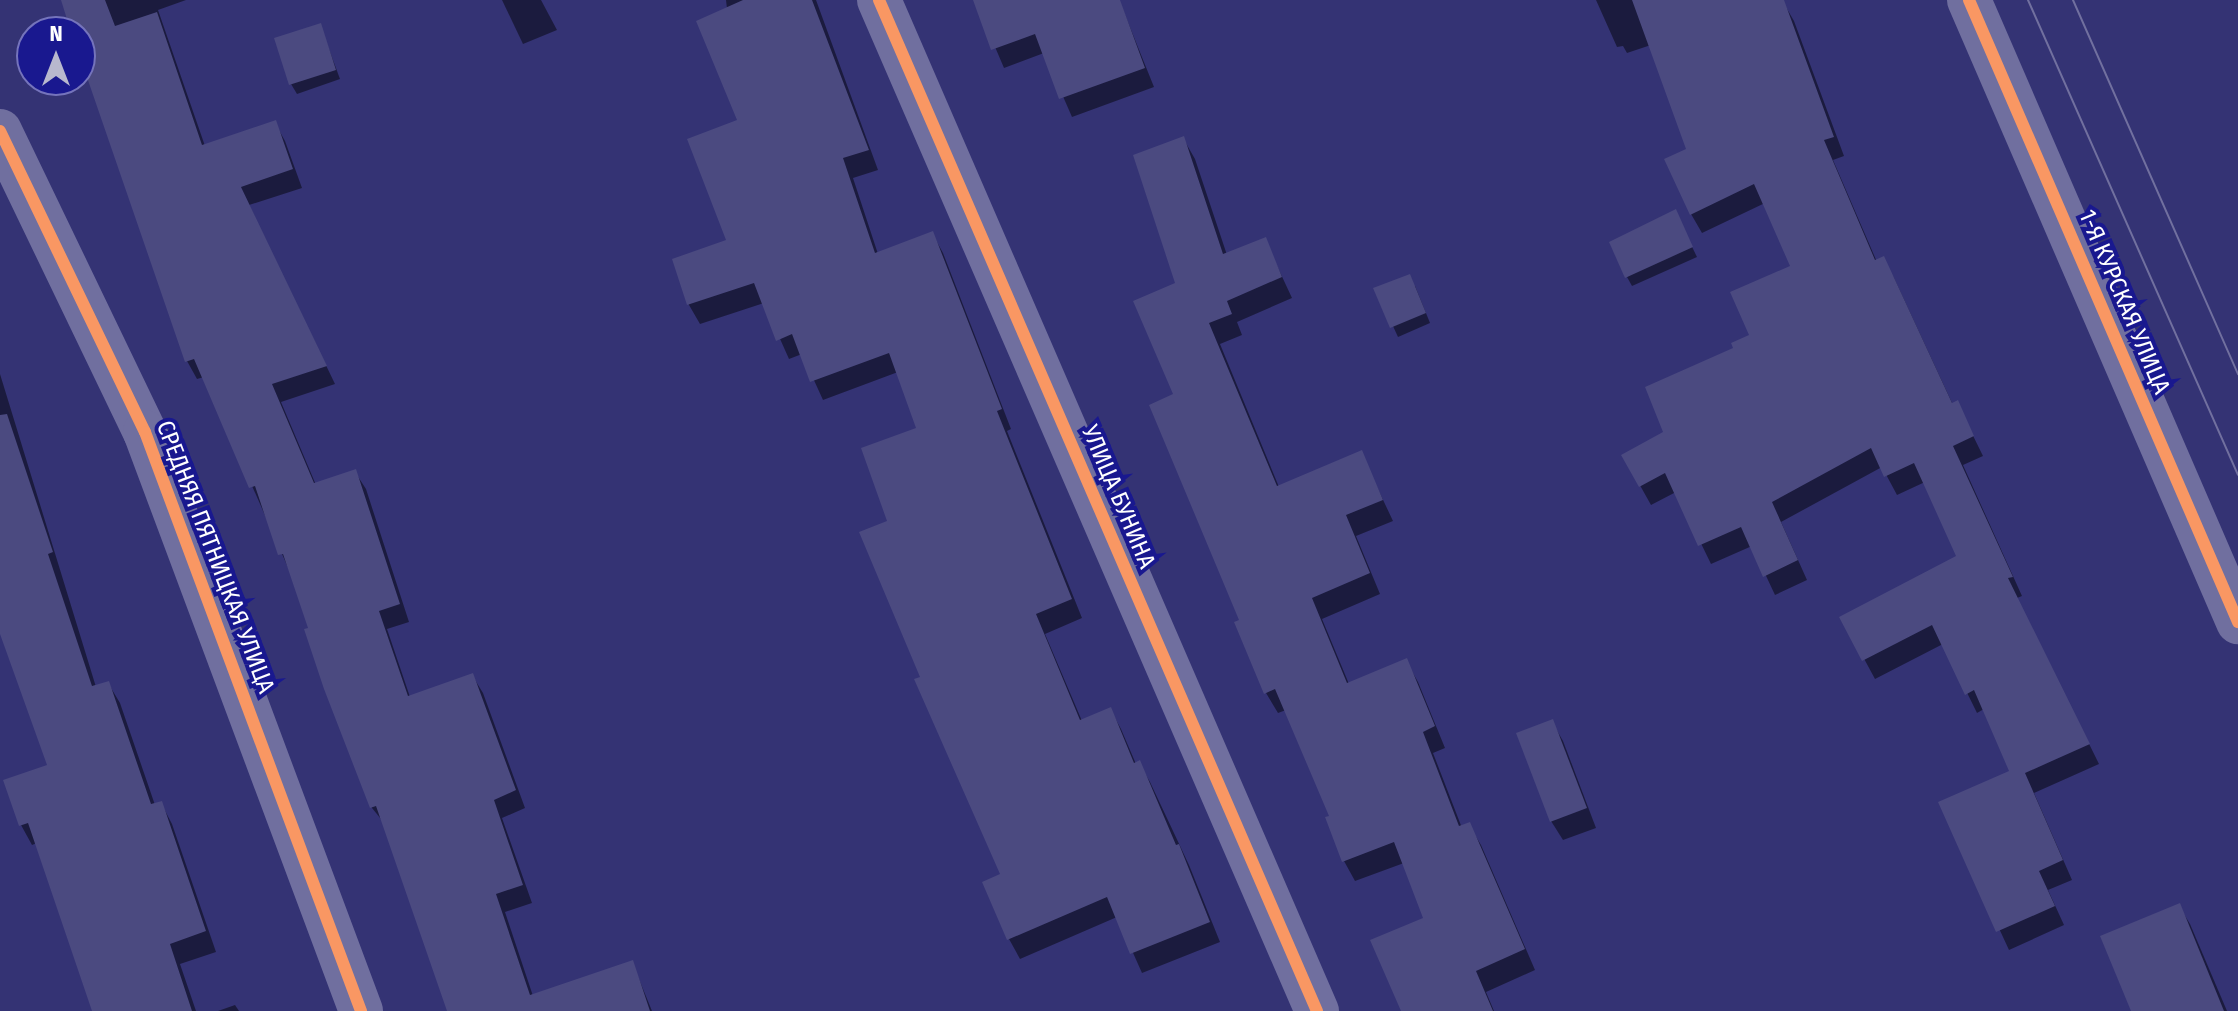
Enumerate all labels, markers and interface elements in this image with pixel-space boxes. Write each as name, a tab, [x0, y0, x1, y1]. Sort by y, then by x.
north arrow	[16, 16, 96, 96]
text: N	[49, 20, 63, 47]
street label: 1-Я КУРСКАЯ УЛИЦА	[2072, 206, 2176, 398]
street label: СРЕДНЯЯ ПЯТНИЦКАЯ УЛИЦА	[150, 417, 280, 697]
street label: УЛИЦА БУНИНА	[1075, 421, 1161, 573]

